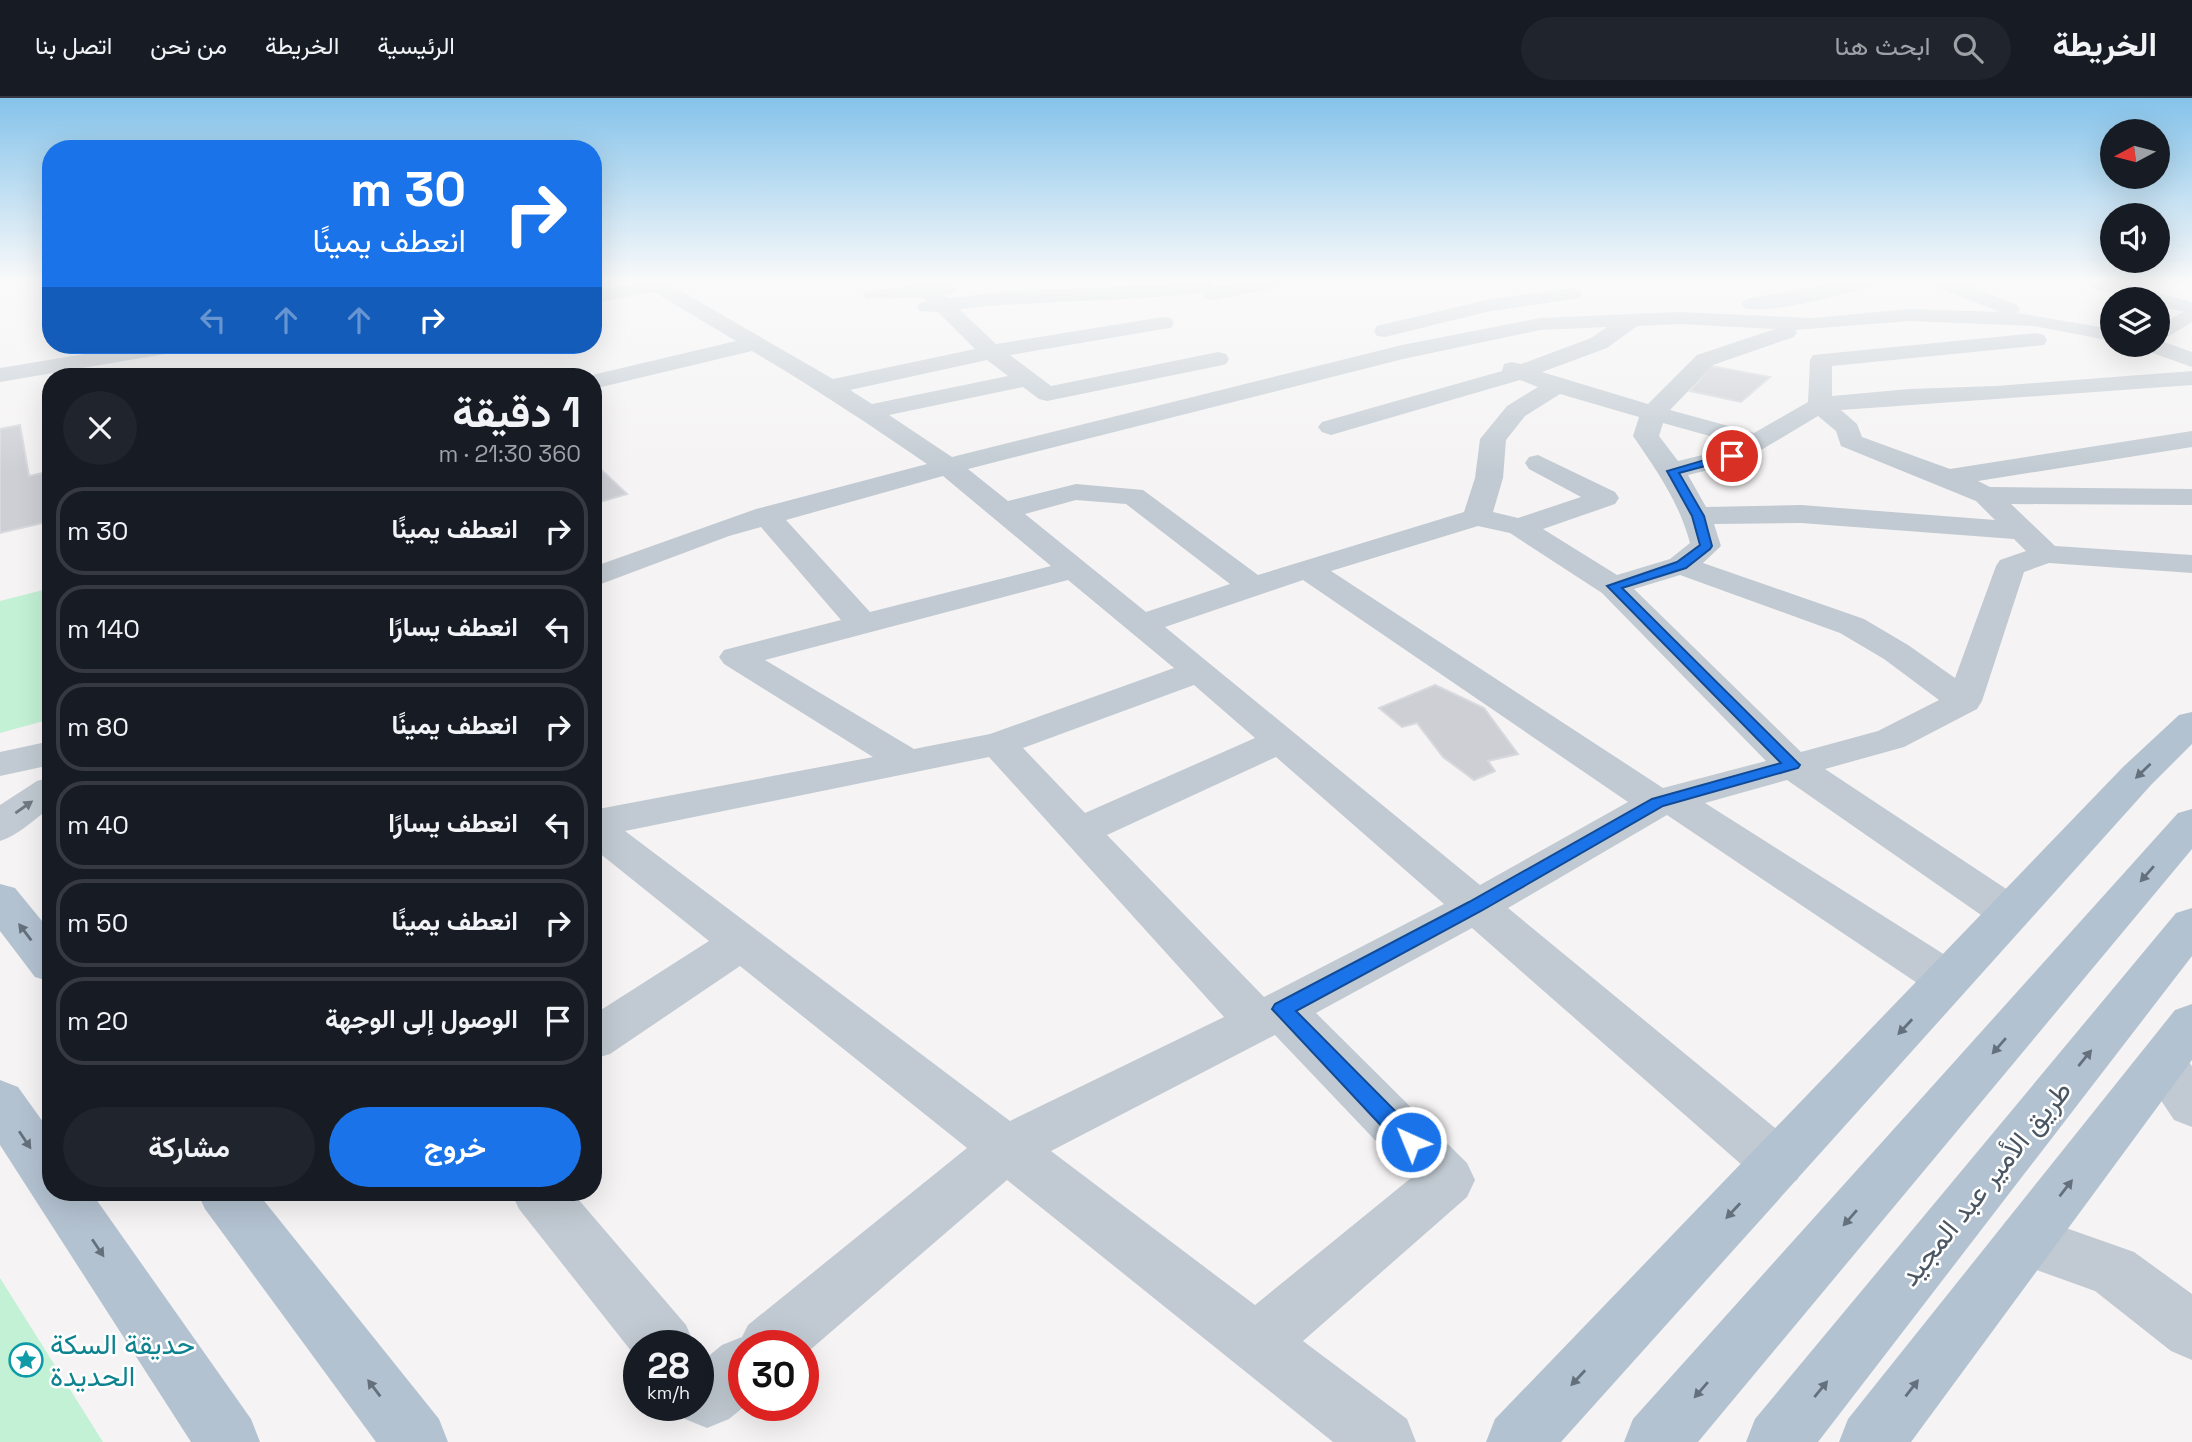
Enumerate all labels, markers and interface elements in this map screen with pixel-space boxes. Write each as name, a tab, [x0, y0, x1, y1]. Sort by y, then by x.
search box	[1521, 17, 2011, 80]
text: الخريطة	[2053, 24, 2157, 66]
text: ابحث هنا	[1835, 29, 1931, 63]
icon: search	[1949, 29, 1987, 67]
text: اتصل بنا	[35, 30, 112, 61]
text: من نحن	[150, 30, 227, 61]
text: الخريطة	[265, 30, 339, 61]
text: الرئيسية	[377, 30, 455, 61]
north arrow	[2100, 119, 2170, 189]
map controls	[2100, 119, 2170, 357]
text: 30 m	[350, 158, 466, 220]
icon: right	[490, 168, 581, 259]
button: sound	[2100, 203, 2170, 273]
text: انعطف يمينًا	[313, 221, 466, 261]
button: layers	[2100, 287, 2170, 357]
icon: left	[194, 301, 232, 339]
icon: ahead	[267, 301, 305, 339]
icon: ahead	[340, 301, 378, 339]
icon: right	[413, 301, 451, 339]
text: 1 دقيقة	[452, 386, 581, 439]
button: close	[63, 391, 137, 465]
pin	[1702, 426, 1762, 486]
icon: arrive	[1713, 437, 1751, 475]
text: 360 m · 21:30	[439, 439, 581, 469]
text: انعطف يمينًا	[392, 512, 518, 546]
icon: right	[539, 512, 577, 550]
text: 30 m	[67, 514, 128, 548]
text: انعطف يسارًا	[388, 610, 518, 644]
icon: left	[539, 610, 577, 648]
text: 140 m	[67, 612, 140, 646]
text: انعطف يمينًا	[392, 708, 518, 742]
icon: right	[539, 708, 577, 746]
text: 80 m	[67, 710, 129, 744]
one-way arrow	[2134, 762, 2151, 779]
one-way arrow	[15, 800, 33, 814]
text: انعطف يسارًا	[388, 806, 518, 840]
icon: left	[539, 806, 577, 844]
text: 40 m	[67, 808, 129, 842]
one-way arrow	[2139, 865, 2155, 883]
text: انعطف يمينًا	[392, 904, 518, 938]
icon: right	[539, 904, 577, 942]
text: 50 m	[67, 906, 128, 940]
one-way arrow	[18, 923, 33, 941]
text: الوصول إلى الوجهة	[325, 1002, 518, 1036]
icon: arrive	[539, 1002, 577, 1040]
text: 20 m	[67, 1004, 128, 1038]
one-way arrow	[1897, 1018, 1913, 1035]
one-way arrow	[1991, 1037, 2007, 1055]
one-way arrow	[2078, 1049, 2092, 1067]
street label: طريق الأمير عبد المجيد	[1891, 1073, 2079, 1293]
position arrow	[1374, 1105, 1448, 1179]
button: مشاركة	[63, 1107, 315, 1187]
button: خروج	[329, 1107, 581, 1187]
one-way arrow	[19, 1130, 32, 1150]
one-way arrow	[2059, 1180, 2074, 1198]
one-way arrow	[1725, 1202, 1741, 1219]
one-way arrow	[1842, 1209, 1858, 1227]
one-way arrow	[91, 1239, 104, 1258]
place label: حديقة السكة الحديدة	[50, 1326, 195, 1394]
speed limit sign: 30	[728, 1330, 819, 1421]
place icon: حديقة السكة الحديدة	[7, 1341, 45, 1379]
text: 28	[648, 1344, 689, 1388]
one-way arrow	[1570, 1369, 1586, 1386]
one-way arrow	[368, 1379, 382, 1397]
one-way arrow	[1905, 1379, 1919, 1397]
one-way arrow	[1813, 1380, 1828, 1398]
text: km/h	[647, 1381, 690, 1404]
one-way arrow	[1693, 1381, 1709, 1399]

